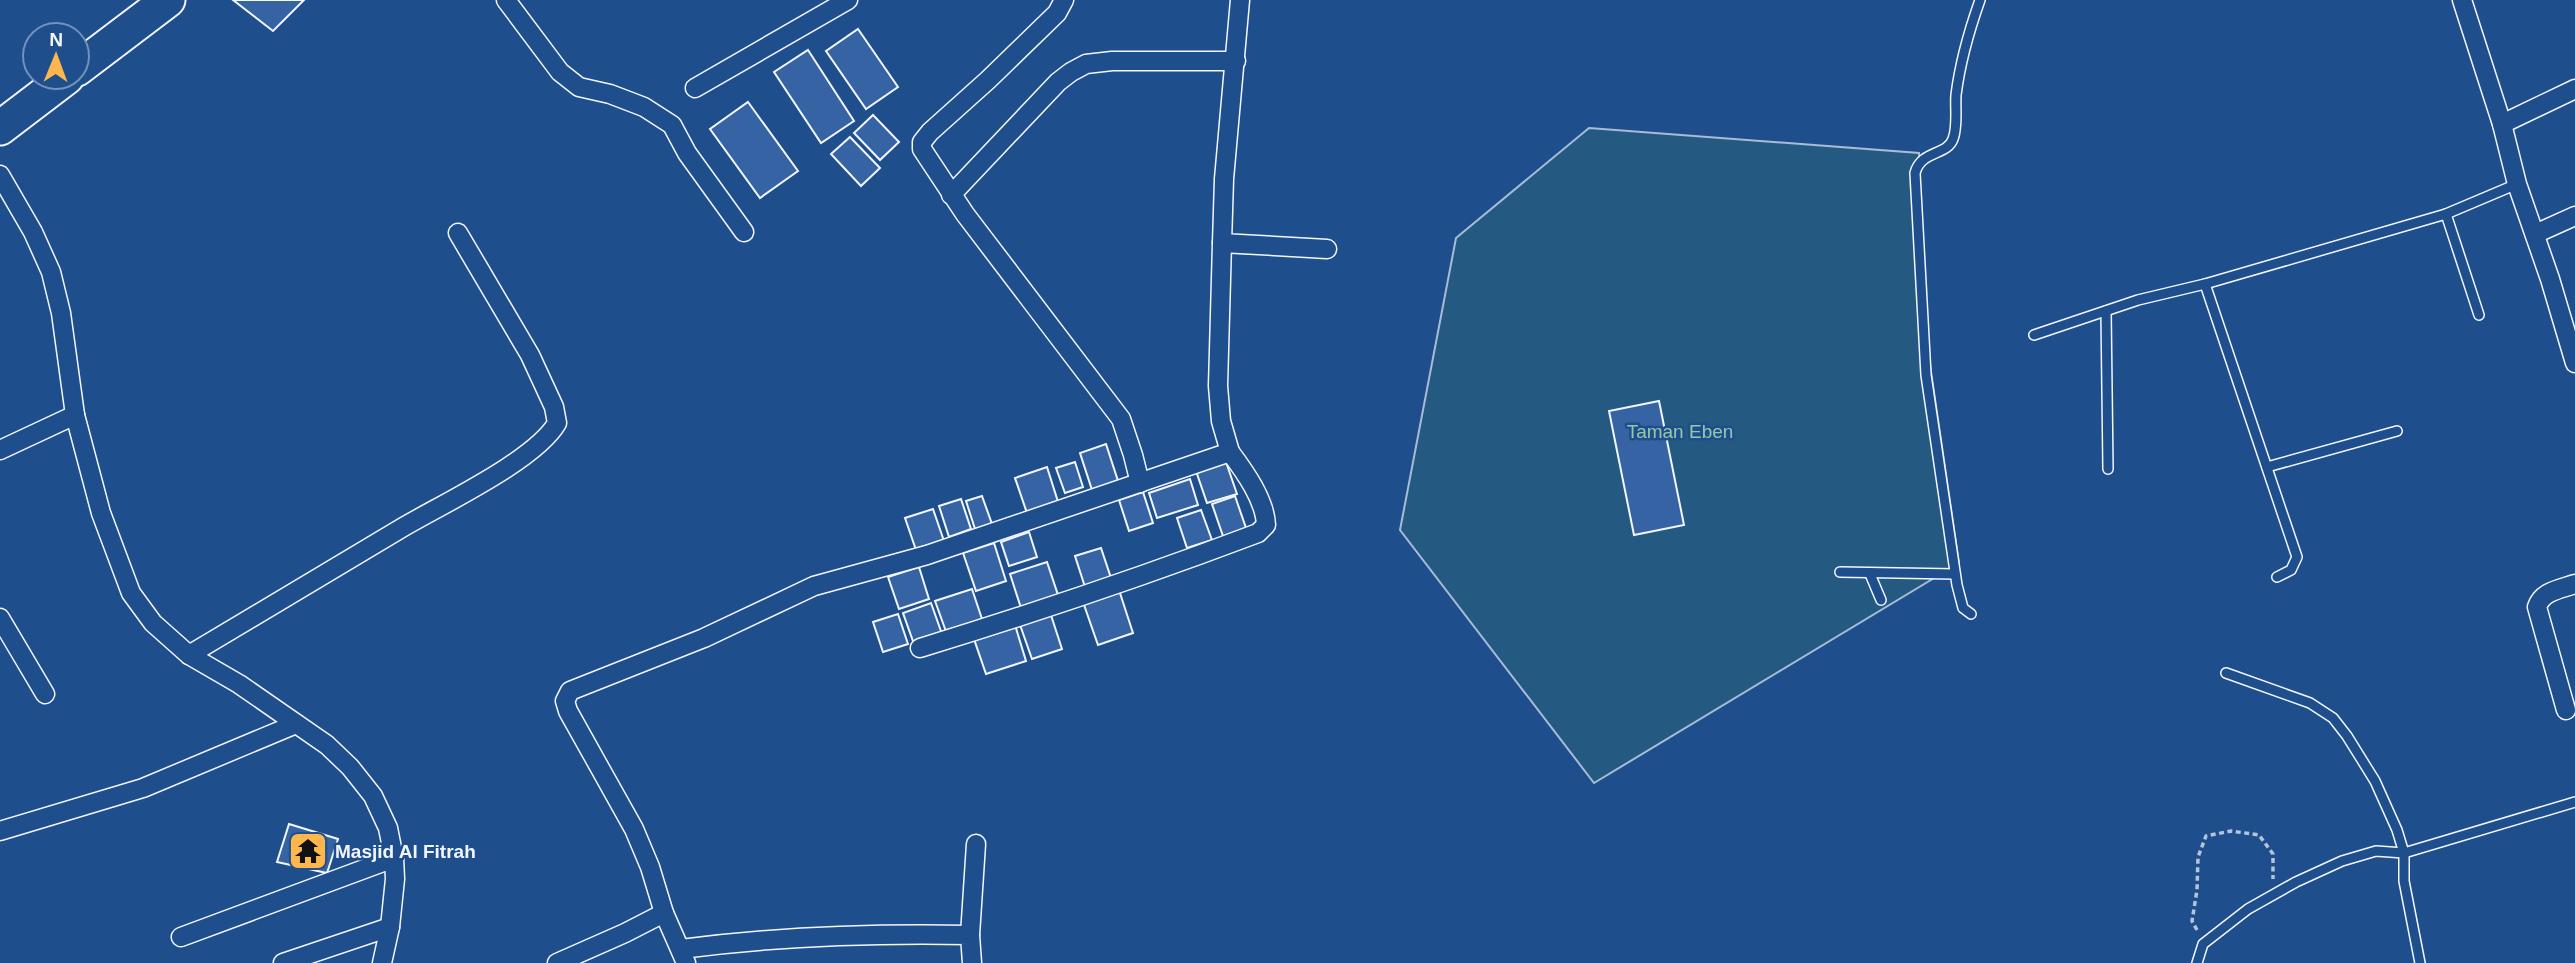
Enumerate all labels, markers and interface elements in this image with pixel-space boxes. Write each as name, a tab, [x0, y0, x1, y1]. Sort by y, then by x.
north arrow	[21, 21, 91, 91]
text: N	[49, 29, 63, 50]
park label: Taman Eben	[1627, 421, 1733, 442]
temple icon: Masjid Al Fitrah	[287, 830, 329, 872]
place label: Masjid Al Fitrah	[335, 841, 476, 862]

